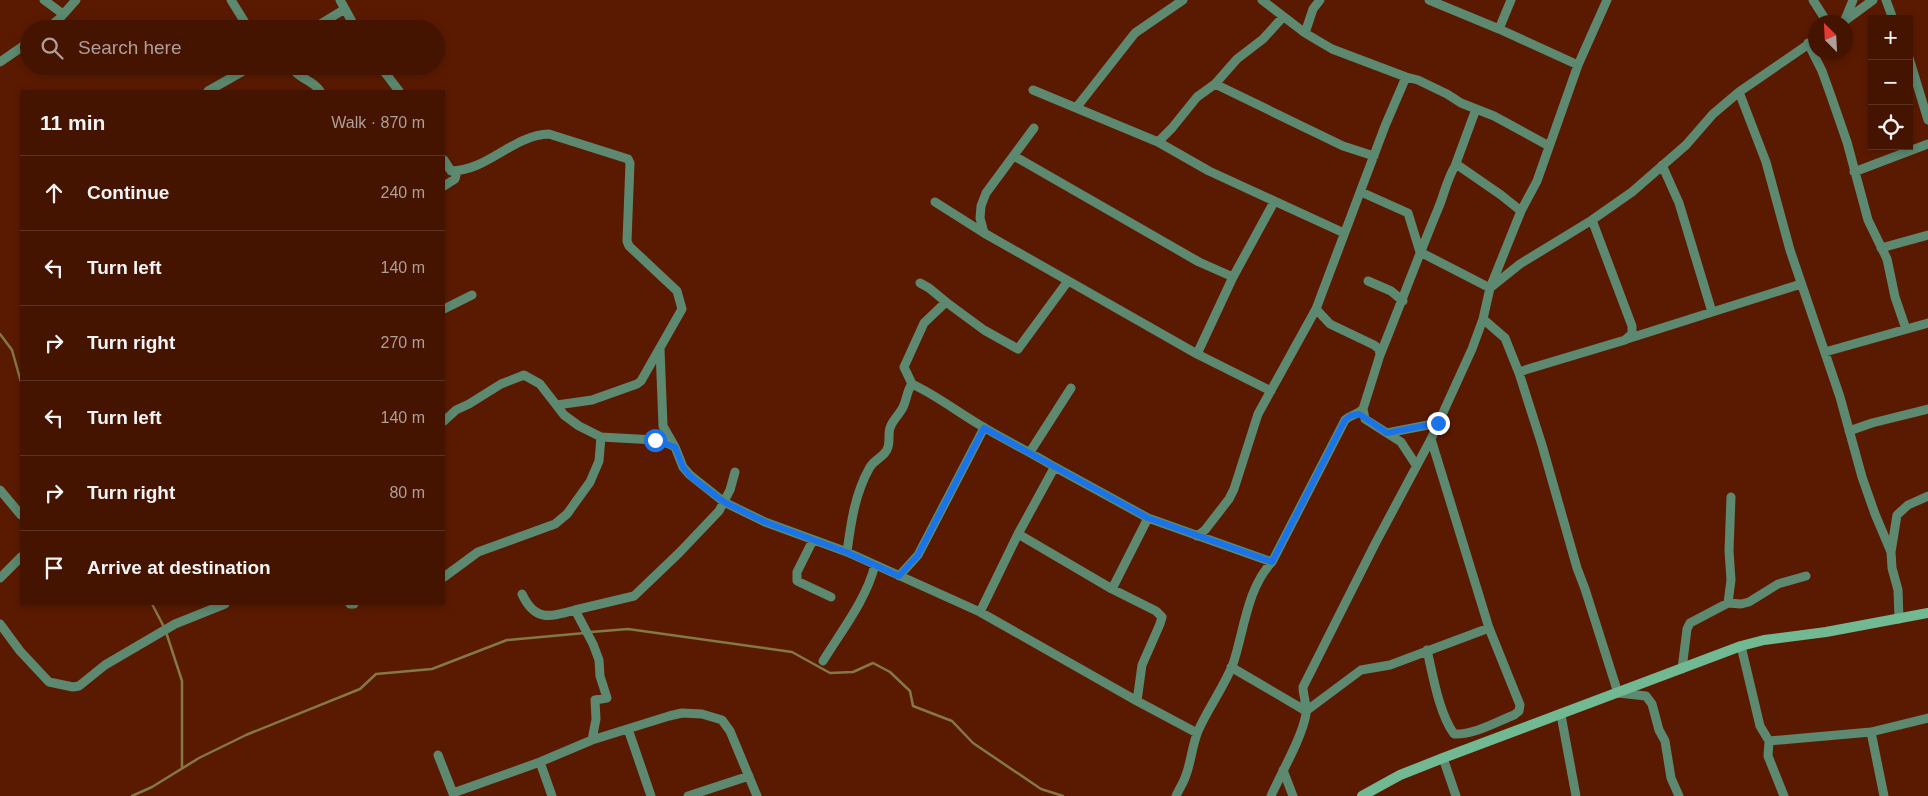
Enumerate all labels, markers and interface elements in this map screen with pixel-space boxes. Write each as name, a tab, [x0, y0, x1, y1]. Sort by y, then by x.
north arrow	[1808, 15, 1853, 60]
map controls	[1868, 15, 1913, 150]
button: +	[1868, 15, 1913, 60]
search box	[20, 20, 445, 75]
icon: search	[38, 34, 66, 62]
text: Search here	[78, 37, 182, 58]
button: −	[1868, 60, 1913, 105]
button: locate	[1868, 105, 1913, 150]
text: 11 min	[40, 111, 105, 134]
text: Walk · 870 m	[331, 114, 425, 131]
icon: ahead	[40, 179, 68, 207]
text: Continue	[87, 182, 169, 203]
text: 240 m	[381, 184, 425, 201]
icon: left	[40, 254, 68, 282]
text: Turn left	[87, 257, 162, 278]
text: 140 m	[381, 259, 425, 276]
icon: right	[40, 329, 68, 357]
text: Turn right	[87, 332, 175, 353]
text: 270 m	[381, 334, 425, 351]
icon: left	[40, 404, 68, 432]
text: Turn left	[87, 407, 162, 428]
text: 140 m	[381, 409, 425, 426]
route end	[1427, 412, 1450, 435]
route start	[644, 429, 667, 452]
icon: right	[40, 479, 68, 507]
text: Turn right	[87, 482, 175, 503]
text: 80 m	[389, 484, 425, 501]
icon: arrive	[40, 554, 68, 582]
text: Arrive at destination	[87, 557, 271, 578]

